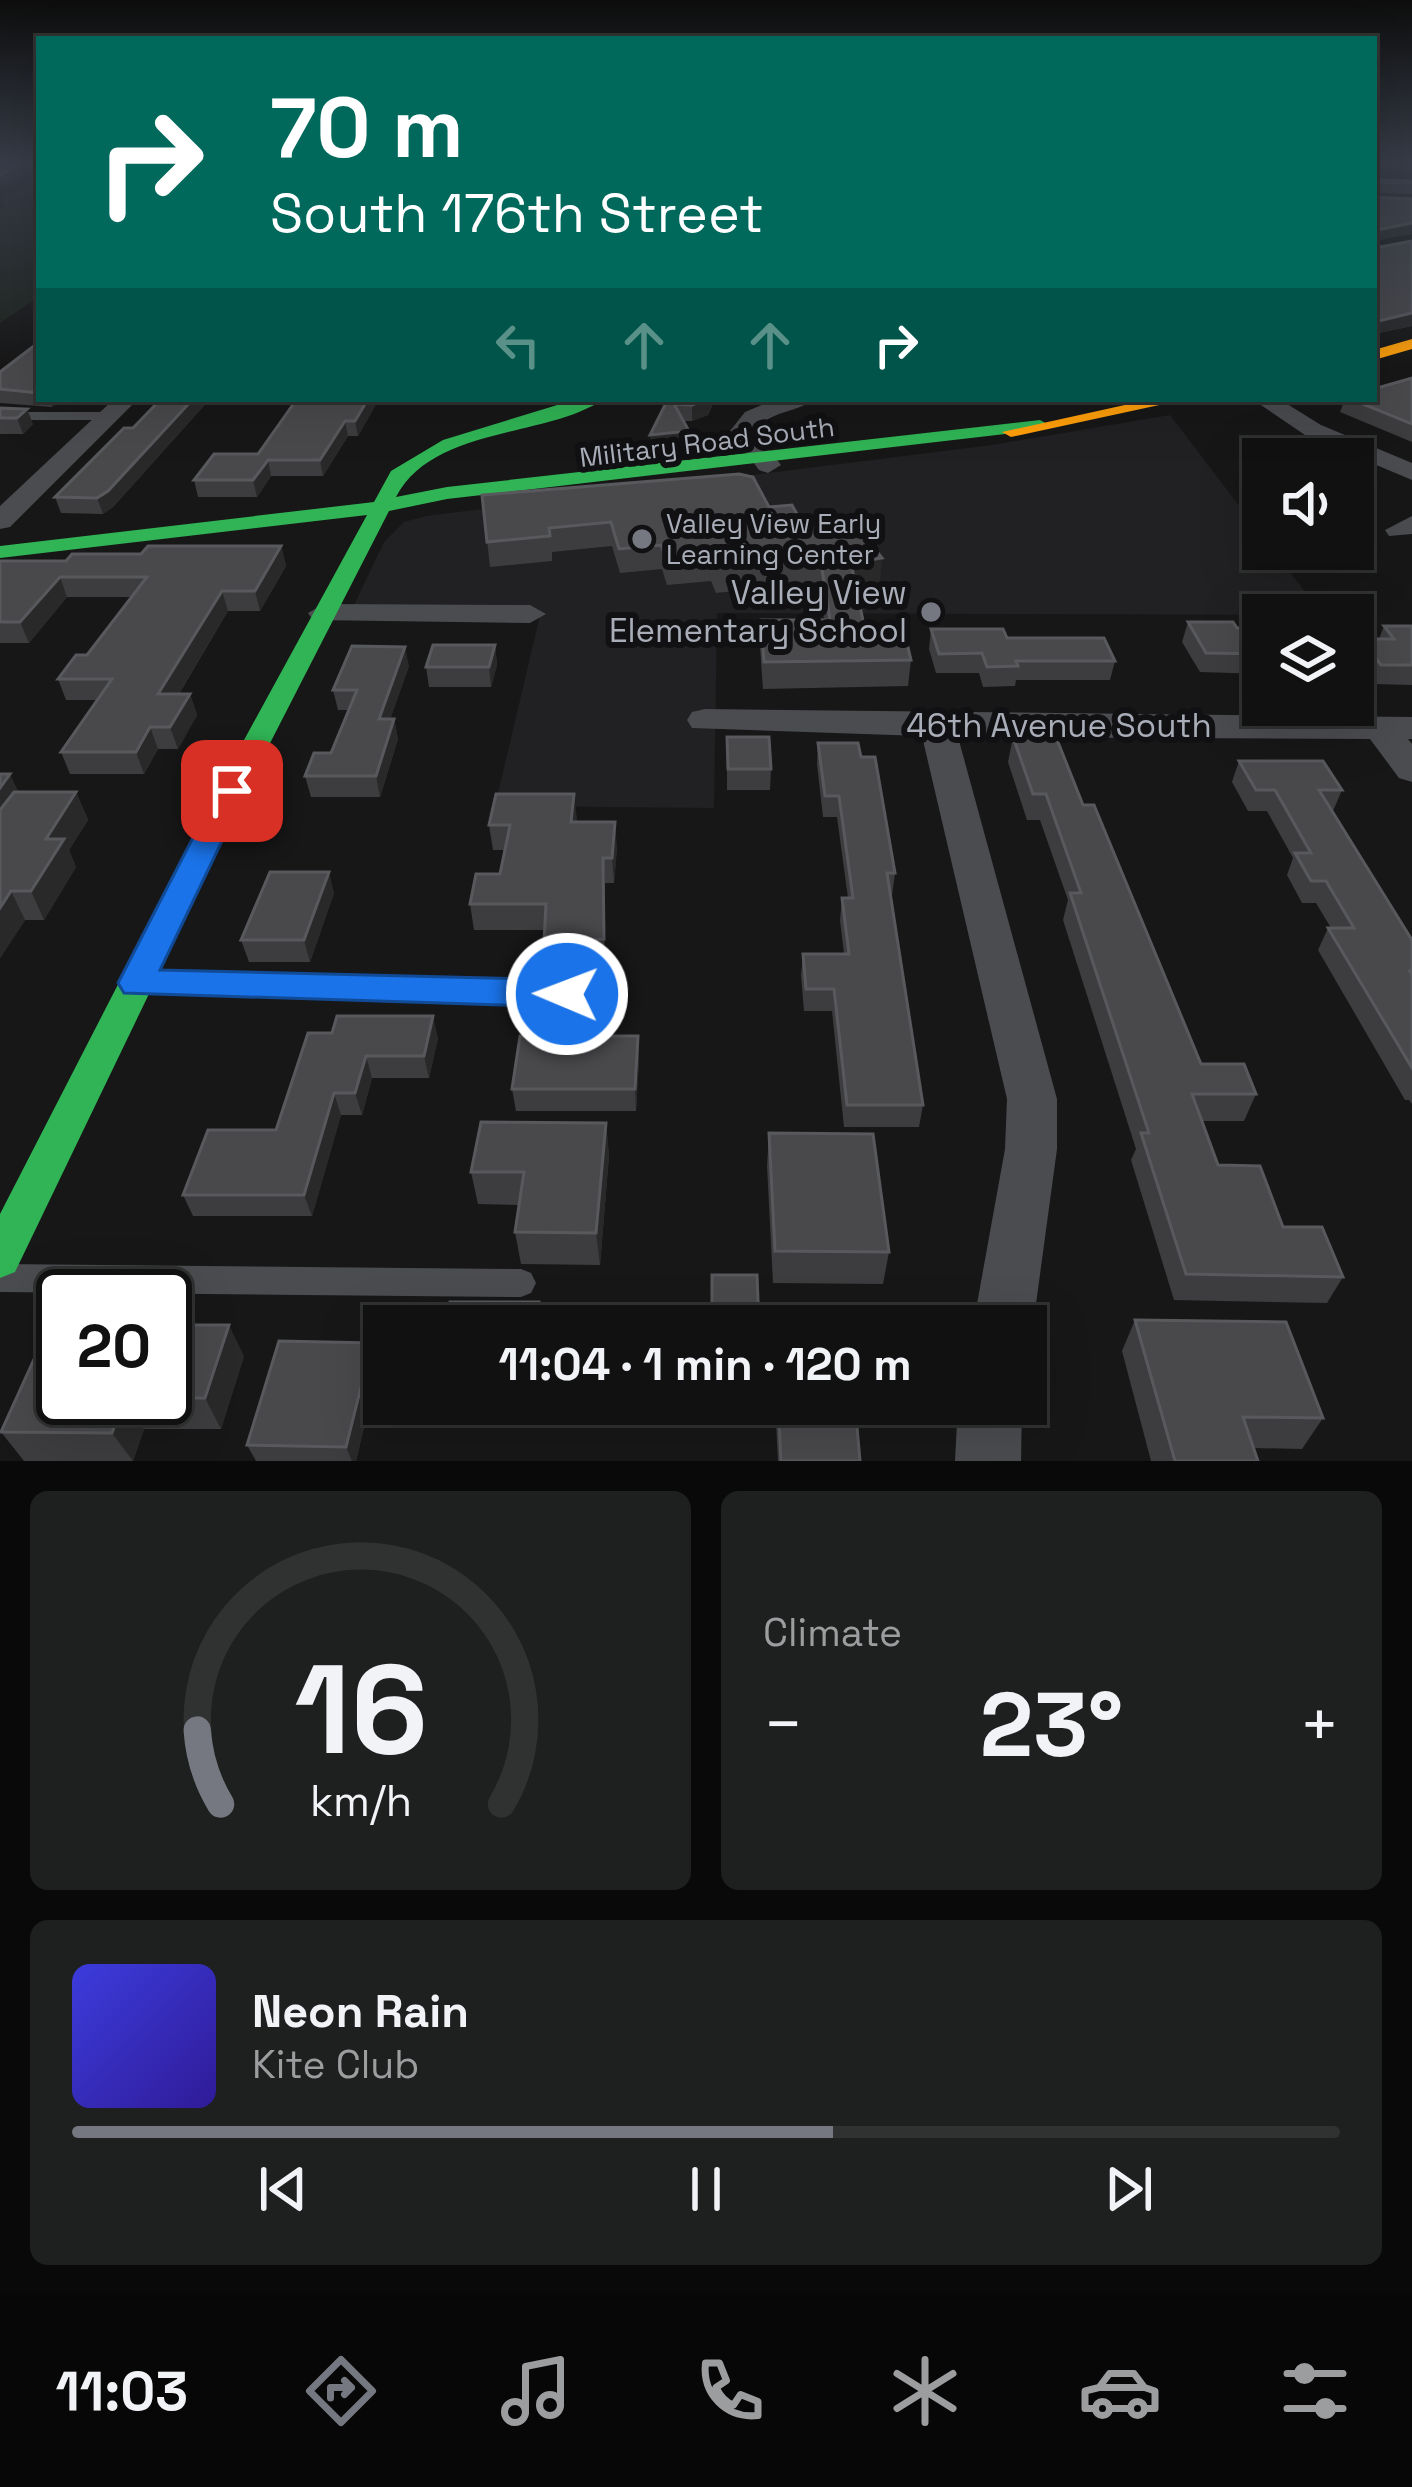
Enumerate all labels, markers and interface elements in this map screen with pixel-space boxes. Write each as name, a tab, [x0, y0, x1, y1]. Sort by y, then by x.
text: 70 m	[270, 74, 464, 182]
icon: right	[72, 84, 228, 240]
text: South 176th Street	[270, 179, 764, 248]
icon: left	[485, 312, 551, 378]
icon: ahead	[611, 312, 677, 378]
icon: ahead	[737, 312, 803, 378]
icon: right	[863, 312, 929, 378]
street label: Military Road South	[578, 409, 836, 475]
map controls	[1242, 438, 1374, 726]
button: sound	[1242, 438, 1374, 570]
place label: Valley View Early Learning Center	[666, 506, 881, 572]
marker: Valley View Early Learning Center	[629, 526, 655, 552]
place label: Valley View Elementary School	[609, 572, 907, 652]
button: layers	[1242, 594, 1374, 726]
marker: Valley View Elementary School	[918, 599, 944, 625]
street label: 46th Avenue South	[906, 705, 1212, 747]
pin	[181, 740, 283, 842]
icon: arrive	[199, 758, 265, 824]
position arrow	[504, 931, 630, 1057]
speed limit sign: 20	[36, 1269, 192, 1425]
text: 11:04 · 1 min · 120 m	[498, 1336, 912, 1393]
text: Climate	[763, 1608, 902, 1657]
text: 16	[294, 1630, 427, 1789]
text: 23°	[980, 1667, 1123, 1782]
text: −	[763, 1682, 804, 1766]
text: +	[1299, 1682, 1340, 1766]
text: km/h	[309, 1773, 412, 1828]
text: Neon Rain	[252, 1983, 469, 2040]
text: Kite Club	[252, 2040, 419, 2089]
icon: previous	[250, 2156, 316, 2222]
icon: pause	[673, 2156, 739, 2222]
icon: next	[1096, 2156, 1162, 2222]
icon: directions	[299, 2349, 383, 2433]
icon: music	[494, 2349, 578, 2433]
icon: phone	[688, 2349, 772, 2433]
icon: climate	[883, 2349, 967, 2433]
icon: car	[1078, 2349, 1162, 2433]
icon: filters	[1273, 2349, 1357, 2433]
text: 11:03	[55, 2357, 188, 2426]

